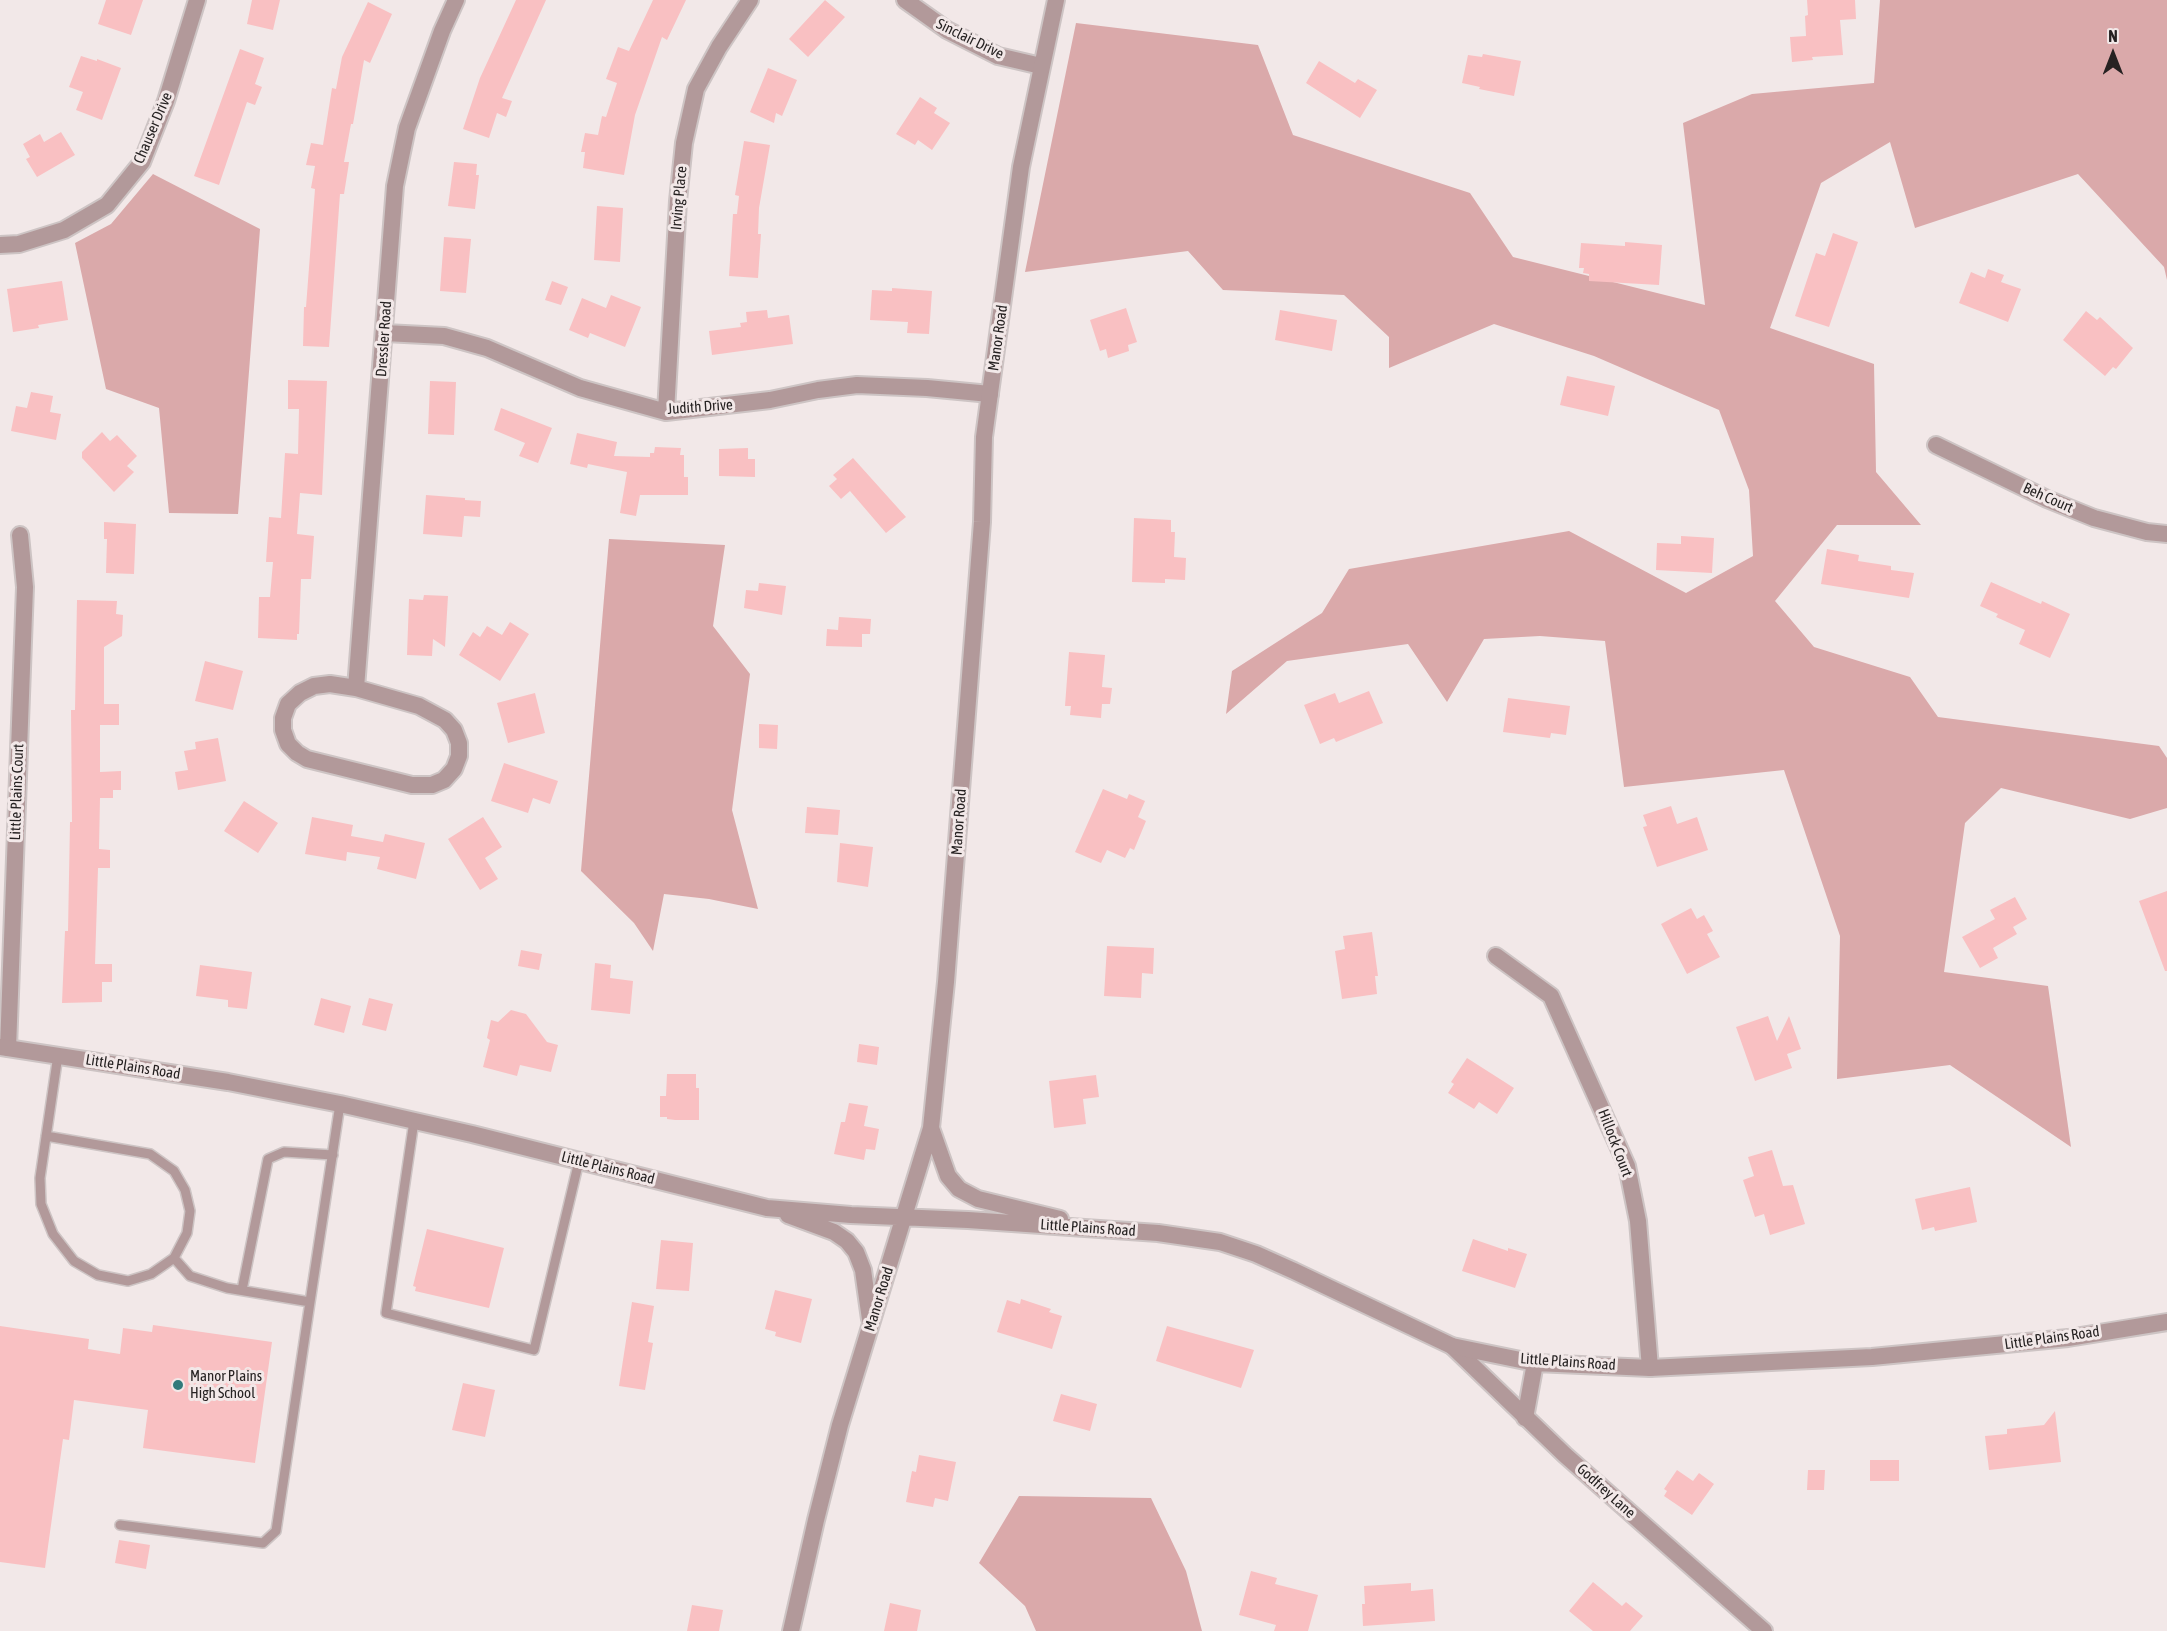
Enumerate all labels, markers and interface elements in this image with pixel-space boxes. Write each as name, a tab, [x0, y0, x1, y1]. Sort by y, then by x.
street label: Sinclair Drive	[933, 15, 1007, 63]
north arrow	[2083, 24, 2143, 84]
text: N	[2108, 27, 2118, 45]
street label: Chauser Drive	[130, 90, 176, 166]
street label: Irving Place	[667, 165, 691, 231]
street label: Dressler Road	[372, 300, 396, 378]
street label: Manor Road	[984, 304, 1012, 372]
street label: Judith Drive	[667, 396, 733, 418]
street label: Beh Court	[2020, 479, 2076, 517]
street label: Little Plains Court	[6, 743, 28, 841]
street label: Manor Road	[948, 788, 970, 856]
street label: Little Plains Road	[84, 1051, 182, 1083]
street label: Hillock Court	[1594, 1107, 1636, 1179]
street label: Little Plains Road	[559, 1148, 657, 1188]
street label: Little Plains Road	[1040, 1216, 1136, 1240]
street label: Manor Road	[861, 1265, 897, 1333]
street label: Little Plains Road	[2003, 1322, 2101, 1354]
street label: Little Plains Road	[1520, 1350, 1616, 1374]
place label: Manor Plains High School	[190, 1367, 262, 1402]
marker: Manor Plains High School	[171, 1378, 185, 1392]
street label: Godfrey Lane	[1573, 1460, 1639, 1522]

